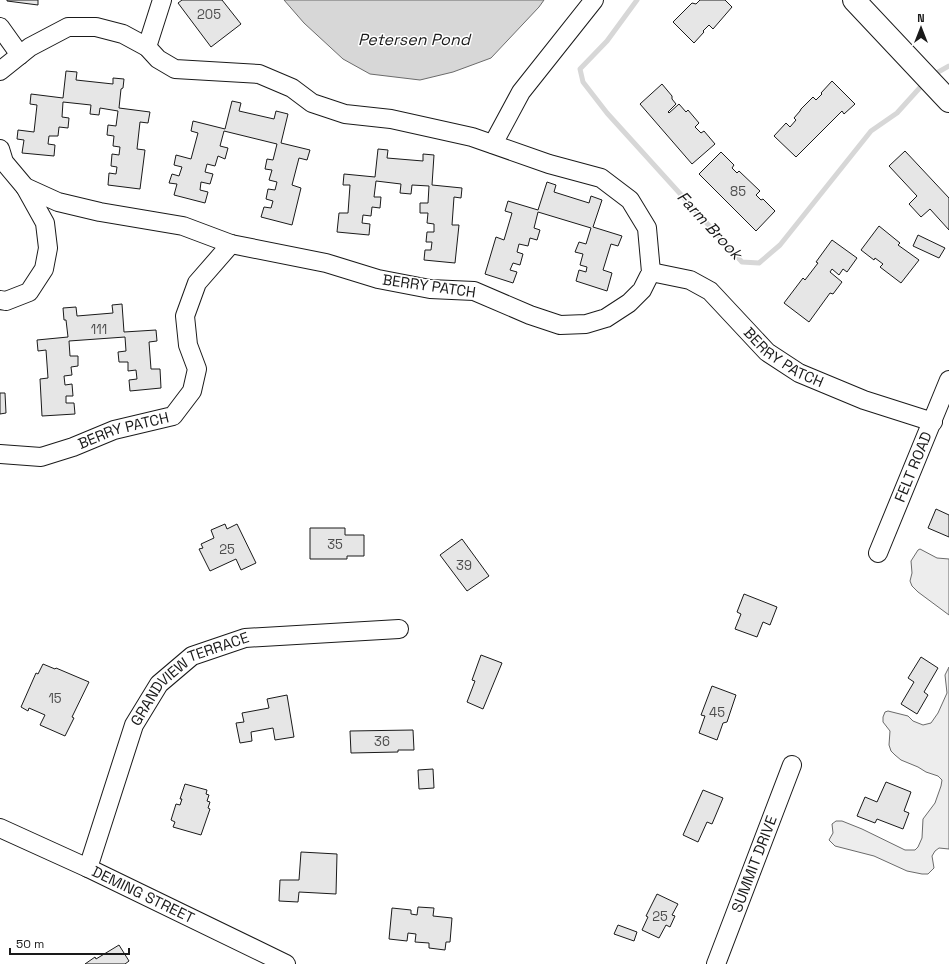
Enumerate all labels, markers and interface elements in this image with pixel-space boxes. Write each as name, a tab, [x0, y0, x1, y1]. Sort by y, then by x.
house number: 205	[197, 6, 221, 23]
north arrow	[901, 8, 941, 48]
text: N	[917, 11, 925, 25]
water label: Petersen Pond	[358, 29, 472, 50]
house number: 85	[730, 183, 746, 200]
water label: Farm Brook	[673, 187, 748, 266]
street label: BERRY PATCH	[381, 270, 477, 301]
house number: 111	[91, 321, 107, 338]
street label: BERRY PATCH	[740, 323, 827, 391]
street label: BERRY PATCH	[75, 407, 171, 453]
street label: FELT ROAD	[890, 429, 936, 505]
house number: 35	[327, 536, 343, 553]
house number: 25	[219, 541, 235, 558]
house number: 39	[456, 557, 472, 574]
street label: GRANDVIEW TERRACE	[126, 627, 251, 729]
house number: 15	[48, 690, 62, 707]
house number: 45	[709, 704, 725, 721]
house number: 36	[374, 733, 390, 750]
street label: SUMMIT DRIVE	[727, 813, 781, 915]
street label: DEMING STREET	[89, 861, 198, 927]
house number: 25	[652, 908, 668, 925]
scale bar	[10, 930, 129, 956]
text: 50 m	[16, 936, 44, 952]

